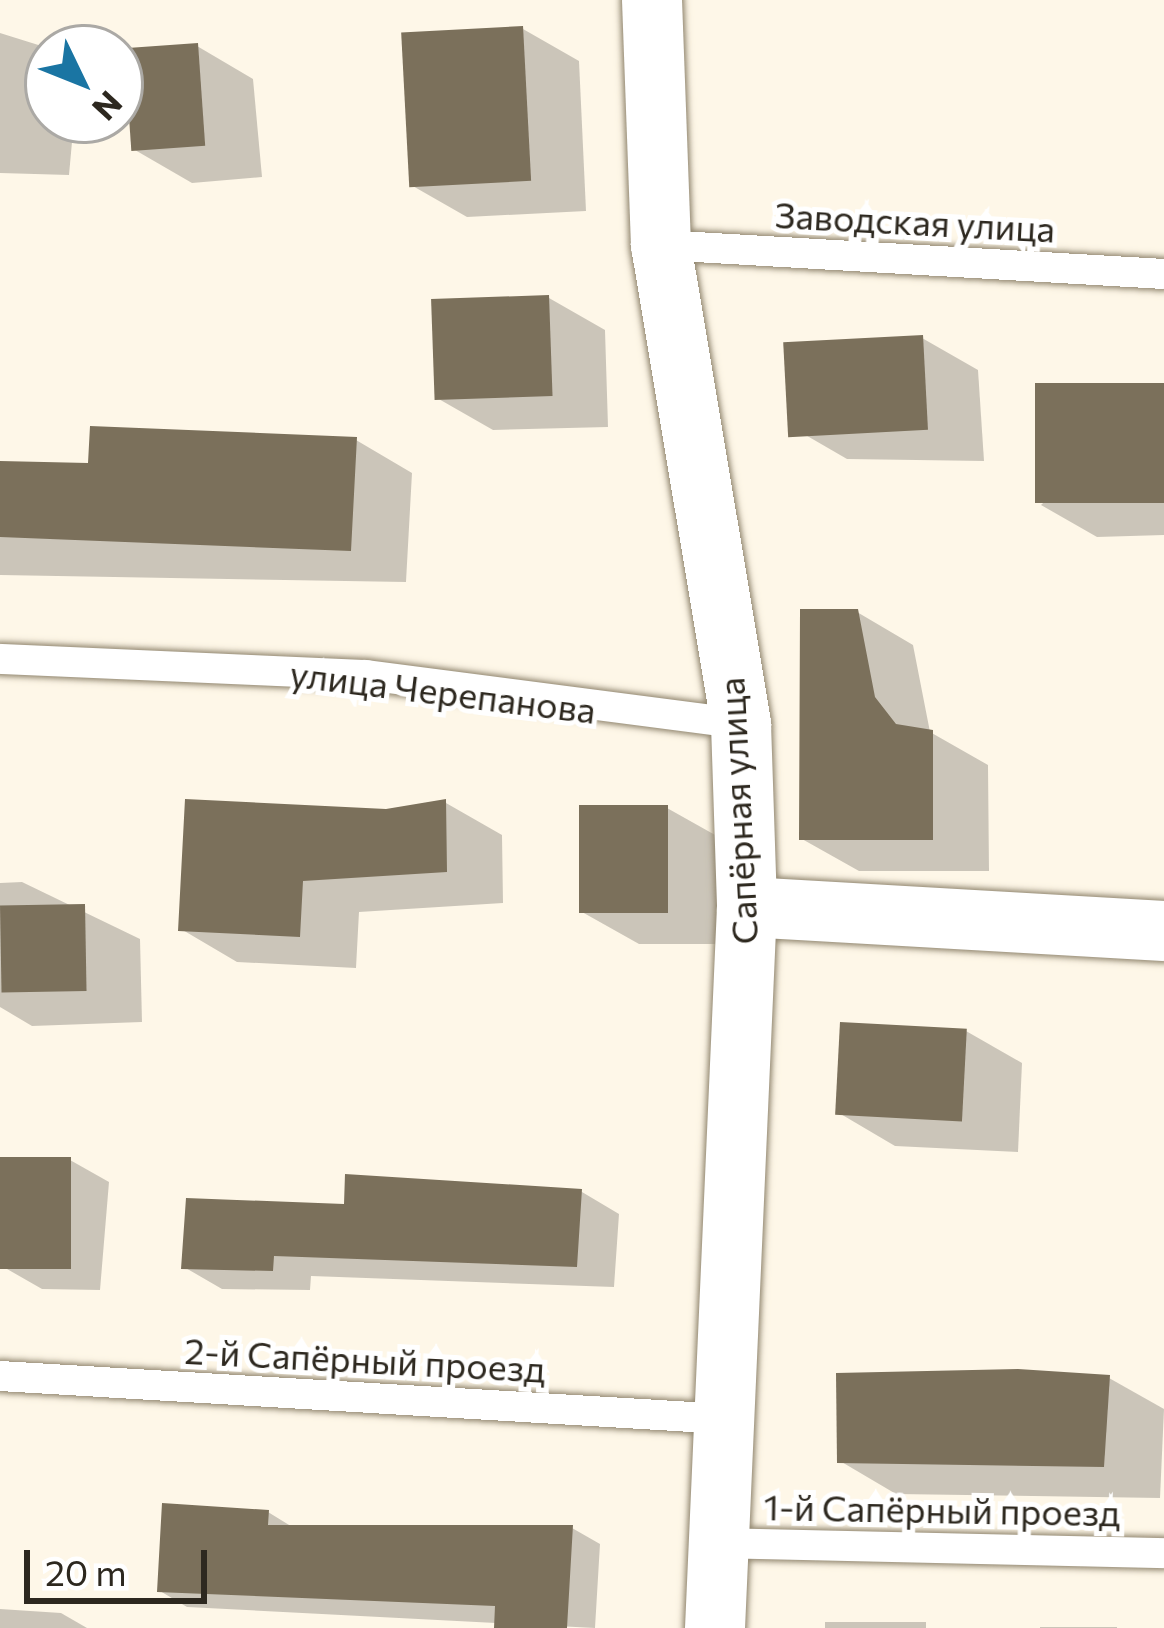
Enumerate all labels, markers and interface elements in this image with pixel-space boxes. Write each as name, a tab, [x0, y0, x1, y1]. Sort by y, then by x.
north arrow	[24, 24, 144, 144]
text: N	[85, 84, 132, 130]
street label: Заводская улица	[774, 192, 1056, 250]
street label: улица Черепанова	[288, 651, 598, 731]
street label: Сапёрная улица	[708, 676, 766, 946]
street label: 2-й Сапёрный проезд	[183, 1328, 547, 1390]
street label: 1-й Сапёрный проезд	[763, 1484, 1121, 1534]
scale bar	[30, 1526, 213, 1600]
text: 20 m	[45, 1549, 127, 1593]

